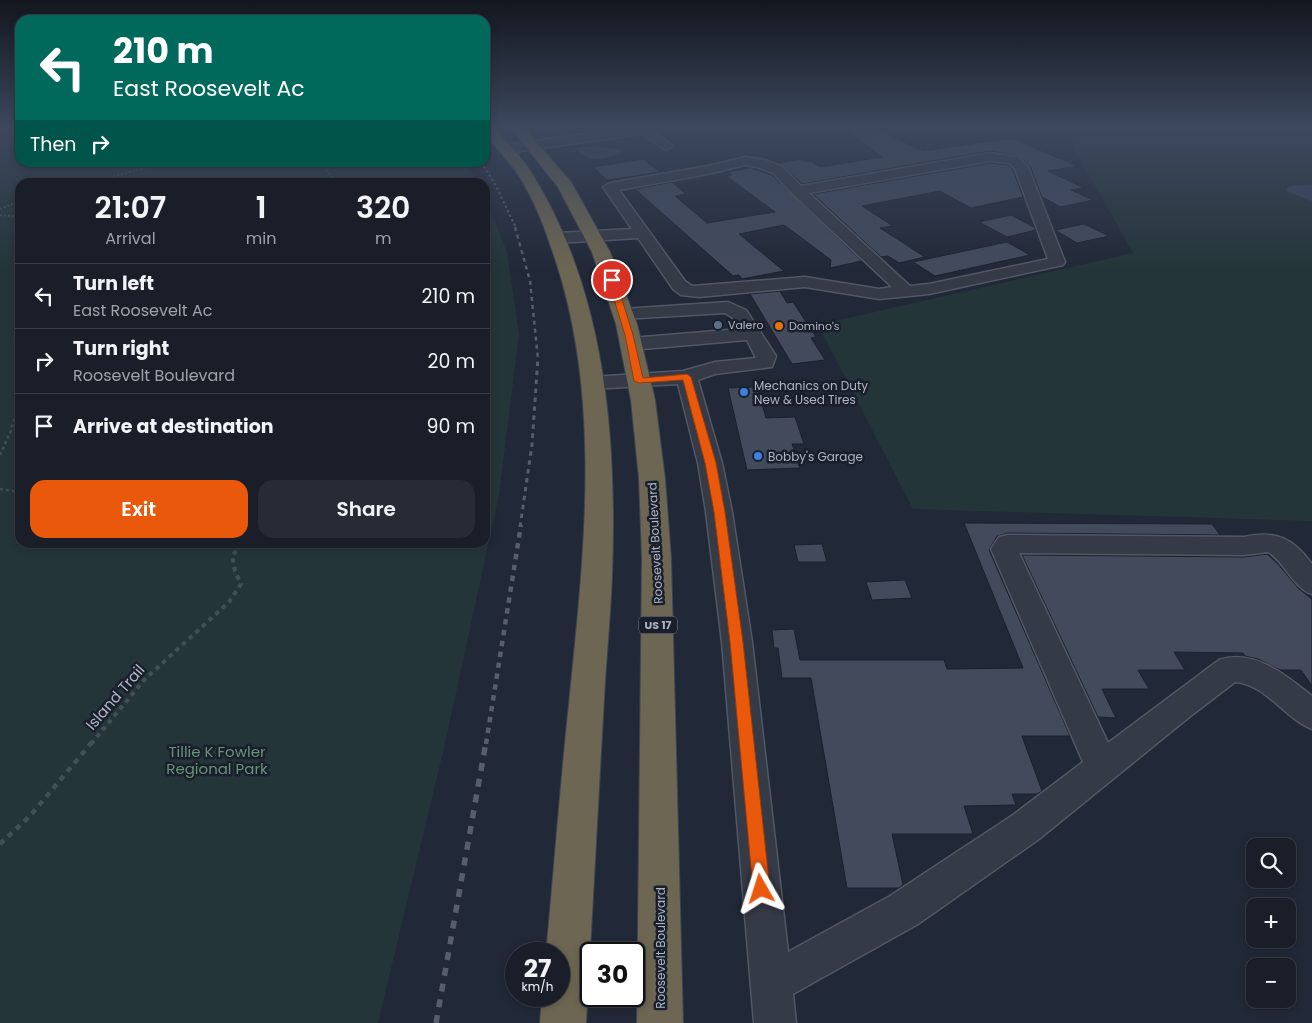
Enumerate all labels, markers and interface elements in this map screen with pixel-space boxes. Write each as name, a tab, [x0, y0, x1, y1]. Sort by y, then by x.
text: 210 m	[113, 26, 213, 75]
icon: left	[30, 35, 95, 100]
text: East Roosevelt Ac	[113, 73, 305, 104]
icon: right	[86, 130, 114, 158]
text: Then	[30, 131, 76, 158]
text: 21:07	[94, 186, 166, 229]
text: 1	[256, 186, 267, 229]
text: 320	[356, 186, 410, 229]
text: Arrival	[105, 227, 156, 250]
text: min	[246, 227, 276, 250]
text: m	[375, 227, 391, 250]
pin	[591, 259, 633, 301]
icon: arrive	[598, 266, 626, 294]
text: Turn left	[73, 270, 154, 297]
icon: left	[30, 282, 58, 310]
text: 210 m	[421, 283, 475, 310]
text: East Roosevelt Ac	[73, 299, 212, 322]
place label: Valero	[728, 317, 764, 333]
place label: Domino's	[789, 318, 840, 334]
marker: Valero	[712, 319, 724, 331]
marker: Domino's	[773, 320, 785, 332]
text: Turn right	[73, 335, 169, 362]
icon: right	[30, 347, 58, 375]
text: 20 m	[427, 348, 475, 375]
text: Roosevelt Boulevard	[73, 364, 235, 387]
place label: Mechanics on Duty New & Used Tires	[754, 377, 868, 408]
marker: Mechanics on Duty New & Used Tires	[738, 386, 750, 398]
icon: arrive	[30, 412, 58, 440]
text: Arrive at destination	[73, 413, 274, 440]
text: 90 m	[426, 413, 475, 440]
place label: Bobby's Garage	[768, 448, 863, 465]
marker: Bobby's Garage	[752, 450, 764, 462]
button: Exit	[30, 480, 248, 538]
button: Share	[258, 480, 475, 538]
street label: Roosevelt Boulevard	[643, 482, 667, 604]
road number: US 17	[639, 616, 677, 634]
street label: Island Trail	[81, 660, 149, 734]
park label: Tillie K Fowler Regional Park	[166, 741, 268, 779]
map controls	[1246, 838, 1296, 1008]
button: search	[1246, 838, 1296, 888]
position arrow	[734, 862, 786, 914]
street label: Roosevelt Boulevard	[652, 887, 669, 1009]
button: +	[1246, 898, 1296, 948]
speed limit sign: 30	[580, 942, 645, 1007]
text: 27	[524, 951, 551, 986]
button: −	[1246, 958, 1296, 1008]
text: km/h	[522, 978, 553, 995]

